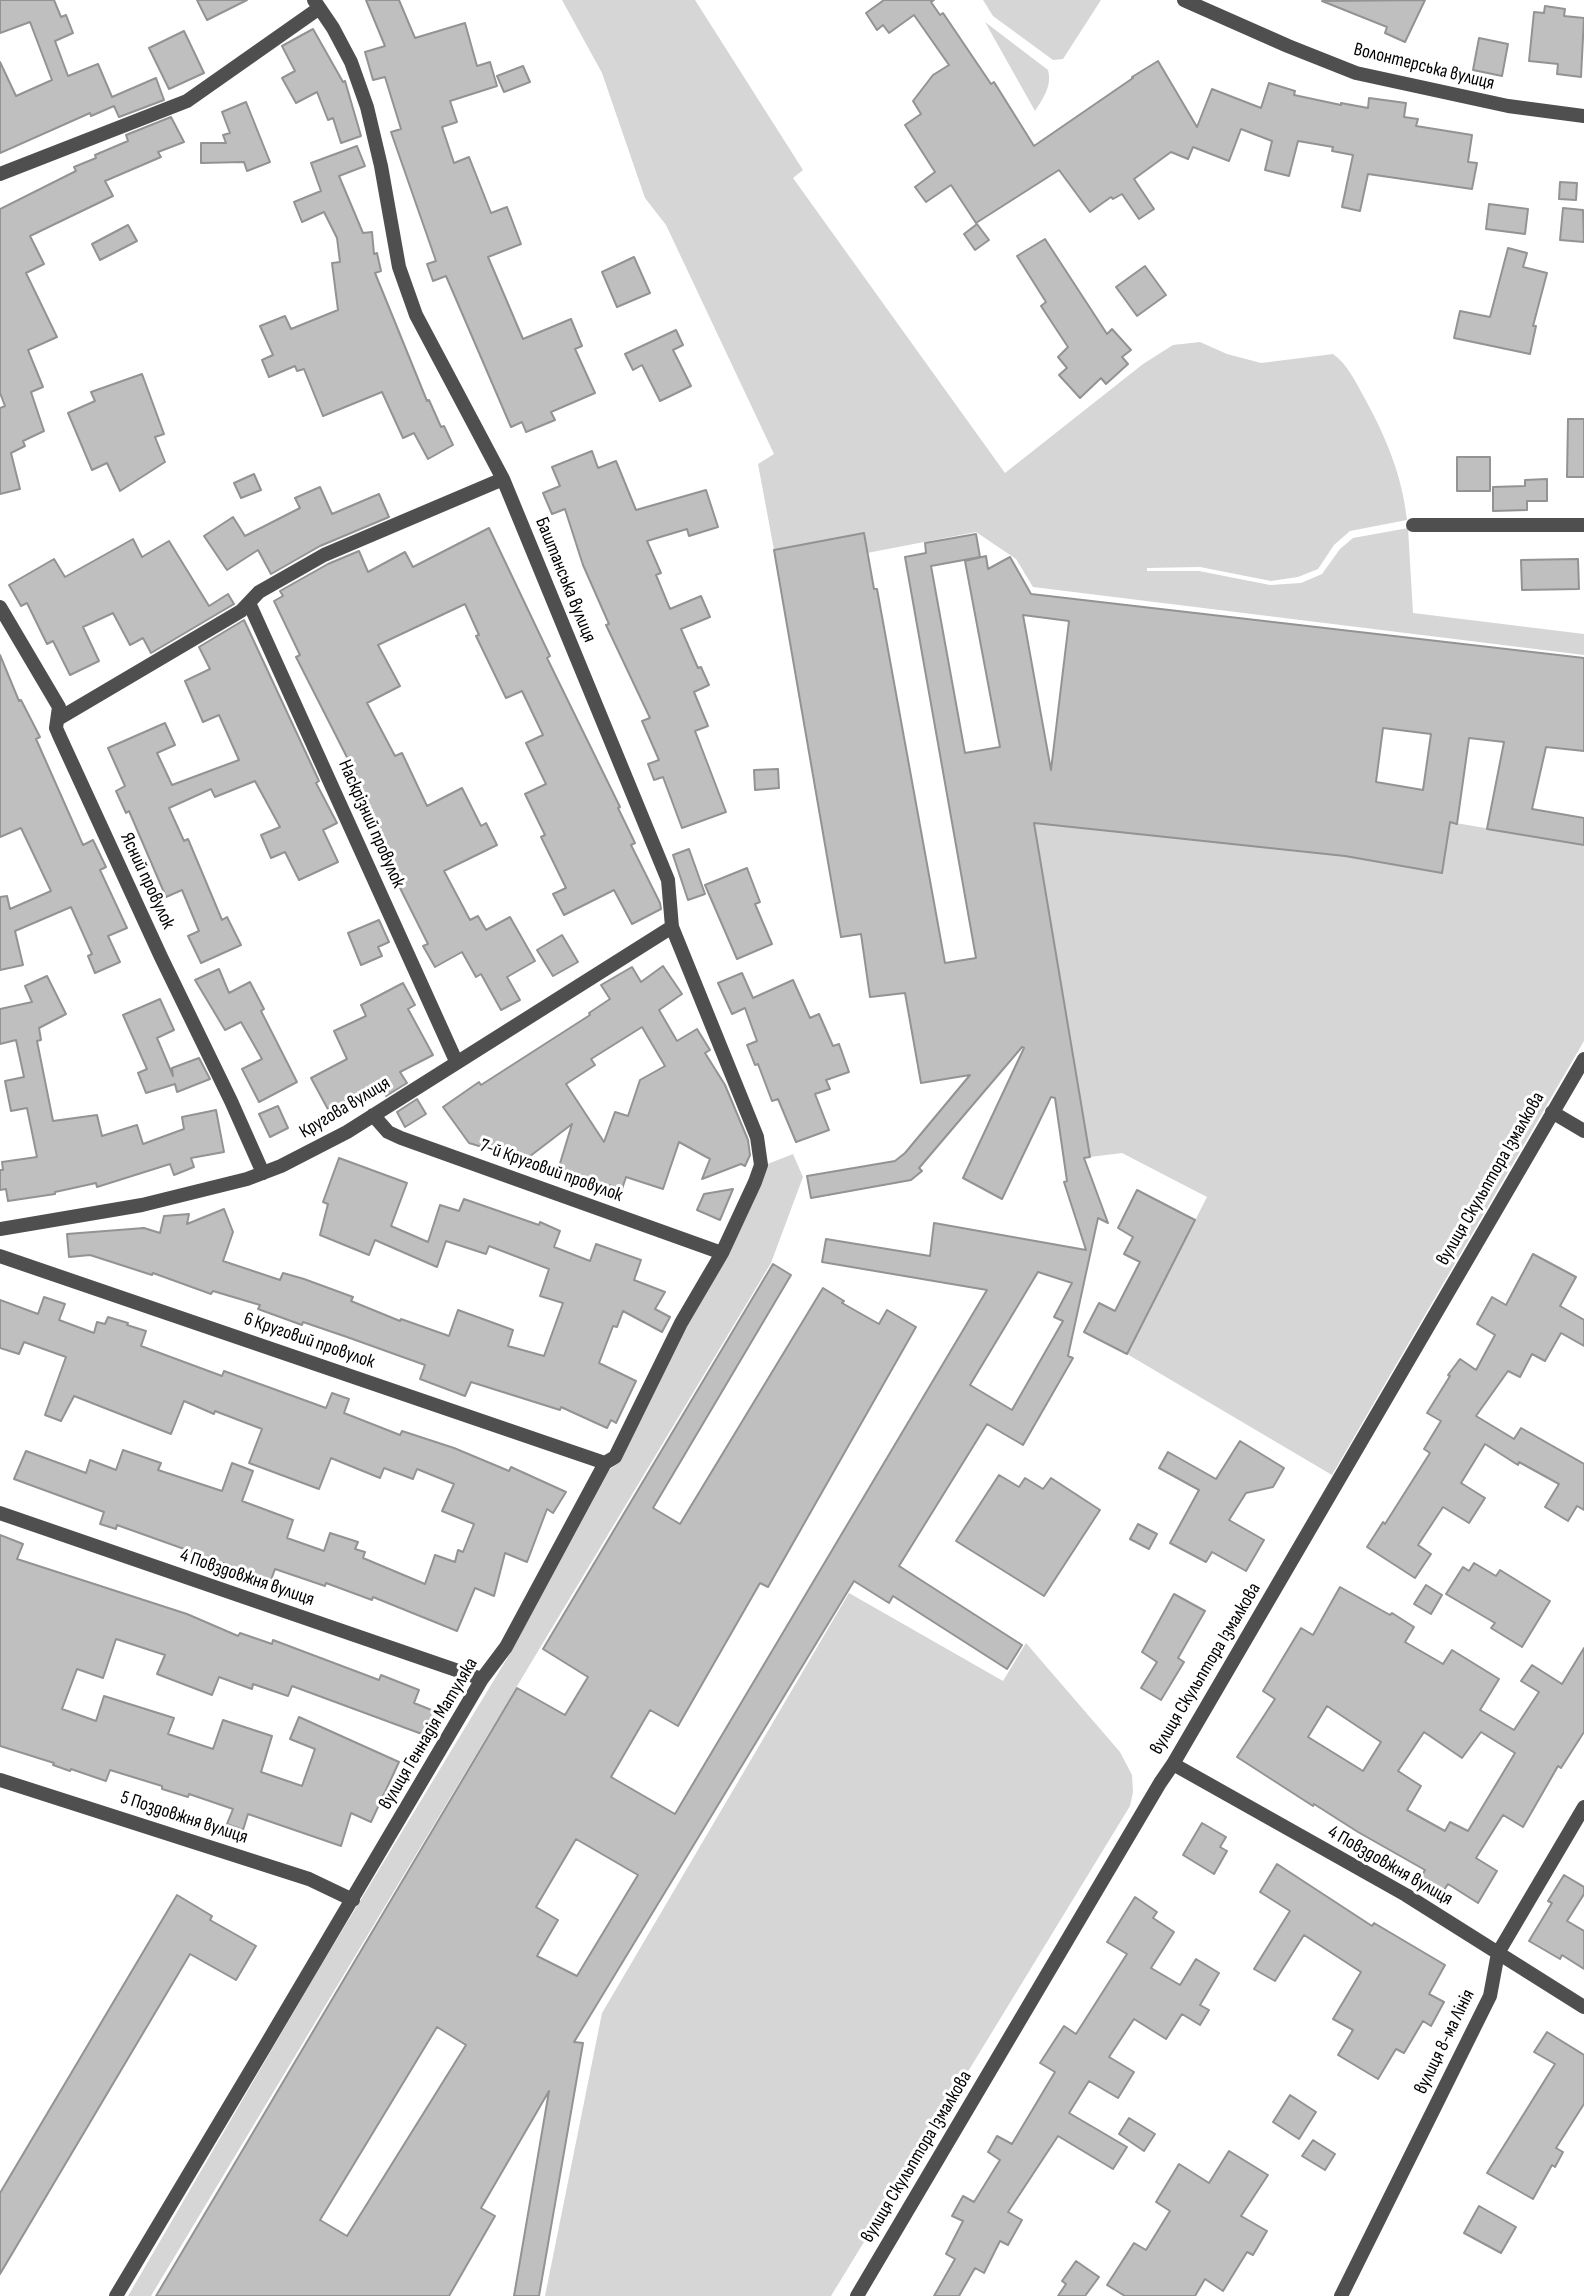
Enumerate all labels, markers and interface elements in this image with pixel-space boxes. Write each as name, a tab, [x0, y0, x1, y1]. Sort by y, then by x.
street label: Волонтерська вулиця	[1351, 38, 1497, 96]
street label: Баштанська вулиця	[530, 514, 600, 646]
street label: Наскрізний провулок	[333, 757, 409, 891]
street label: Ясний провулок	[115, 829, 179, 933]
street label: Кругова вулиця	[296, 1072, 394, 1144]
street label: вулиця Скульптора Ізмалкова	[1432, 1088, 1550, 1270]
street label: 7-й Круговий провулок	[476, 1135, 626, 1207]
street label: 6 Круговий провулок	[240, 1308, 378, 1374]
street label: 4 Повздовжня вулиця	[177, 1544, 317, 1612]
street label: вулиця Скульптора Ізмалкова	[1146, 1579, 1266, 1759]
street label: вулиця Геннадія Матуляка	[375, 1654, 483, 1814]
street label: 5 Поздовжня вулиця	[118, 1787, 250, 1849]
street label: 4 Повздовжня вулиця	[1323, 1821, 1457, 1911]
street label: вулиця 8-ма Лінія	[1410, 1986, 1480, 2098]
street label: вулиця Скульптора Ізмалкова	[857, 2067, 977, 2247]

